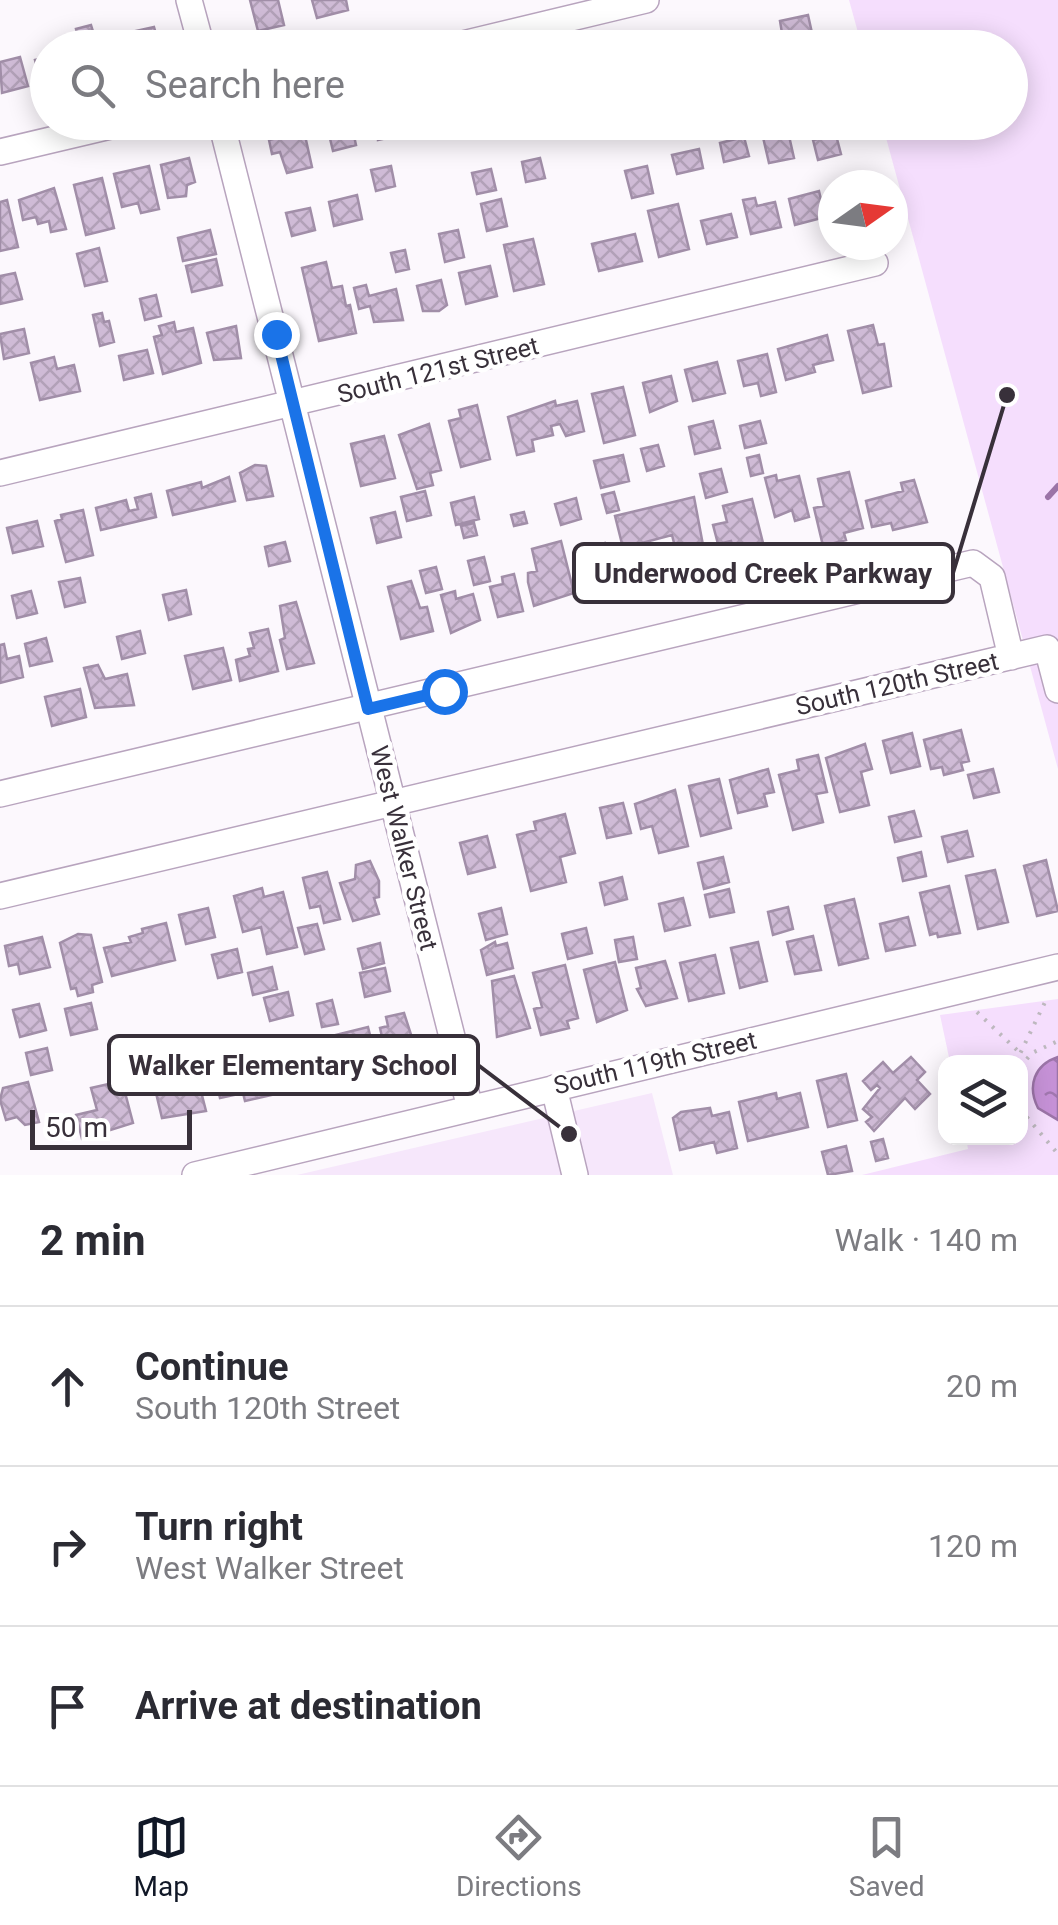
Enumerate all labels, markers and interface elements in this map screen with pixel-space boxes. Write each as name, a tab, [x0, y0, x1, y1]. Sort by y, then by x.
search box	[30, 30, 1028, 140]
icon: search	[65, 58, 120, 113]
text: Search here	[145, 63, 345, 107]
north arrow	[818, 170, 908, 260]
route end	[254, 312, 300, 358]
street label: South 121st Street	[334, 331, 542, 409]
callout: Underwood Creek Parkway	[574, 544, 953, 602]
text: Underwood Creek Parkway	[594, 557, 933, 590]
street label: South 120th Street	[793, 647, 1001, 721]
route start	[422, 669, 468, 715]
street label: West Walker Street	[365, 743, 443, 953]
street label: South 119th Street	[551, 1026, 759, 1100]
callout: Walker Elementary School	[109, 1036, 478, 1094]
text: Walker Elementary School	[128, 1049, 458, 1082]
map controls	[938, 1055, 1028, 1145]
button: layers	[938, 1055, 1028, 1145]
scale bar	[30, 1105, 192, 1150]
text: 50 m	[45, 1111, 108, 1144]
text: 2 min	[40, 1216, 146, 1265]
text: Walk · 140 m	[835, 1221, 1018, 1259]
text: Continue	[135, 1345, 289, 1389]
icon: ahead	[40, 1359, 95, 1414]
text: 20 m	[946, 1367, 1018, 1405]
text: South 120th Street	[135, 1389, 400, 1427]
text: Turn right	[135, 1505, 303, 1549]
icon: right	[40, 1519, 95, 1574]
text: 120 m	[928, 1527, 1018, 1565]
text: West Walker Street	[135, 1549, 404, 1587]
icon: arrive	[40, 1679, 95, 1734]
text: Arrive at destination	[135, 1684, 482, 1728]
tab: Map	[134, 1810, 189, 1903]
tab: Directions	[456, 1810, 582, 1903]
tab: Saved	[849, 1810, 924, 1903]

